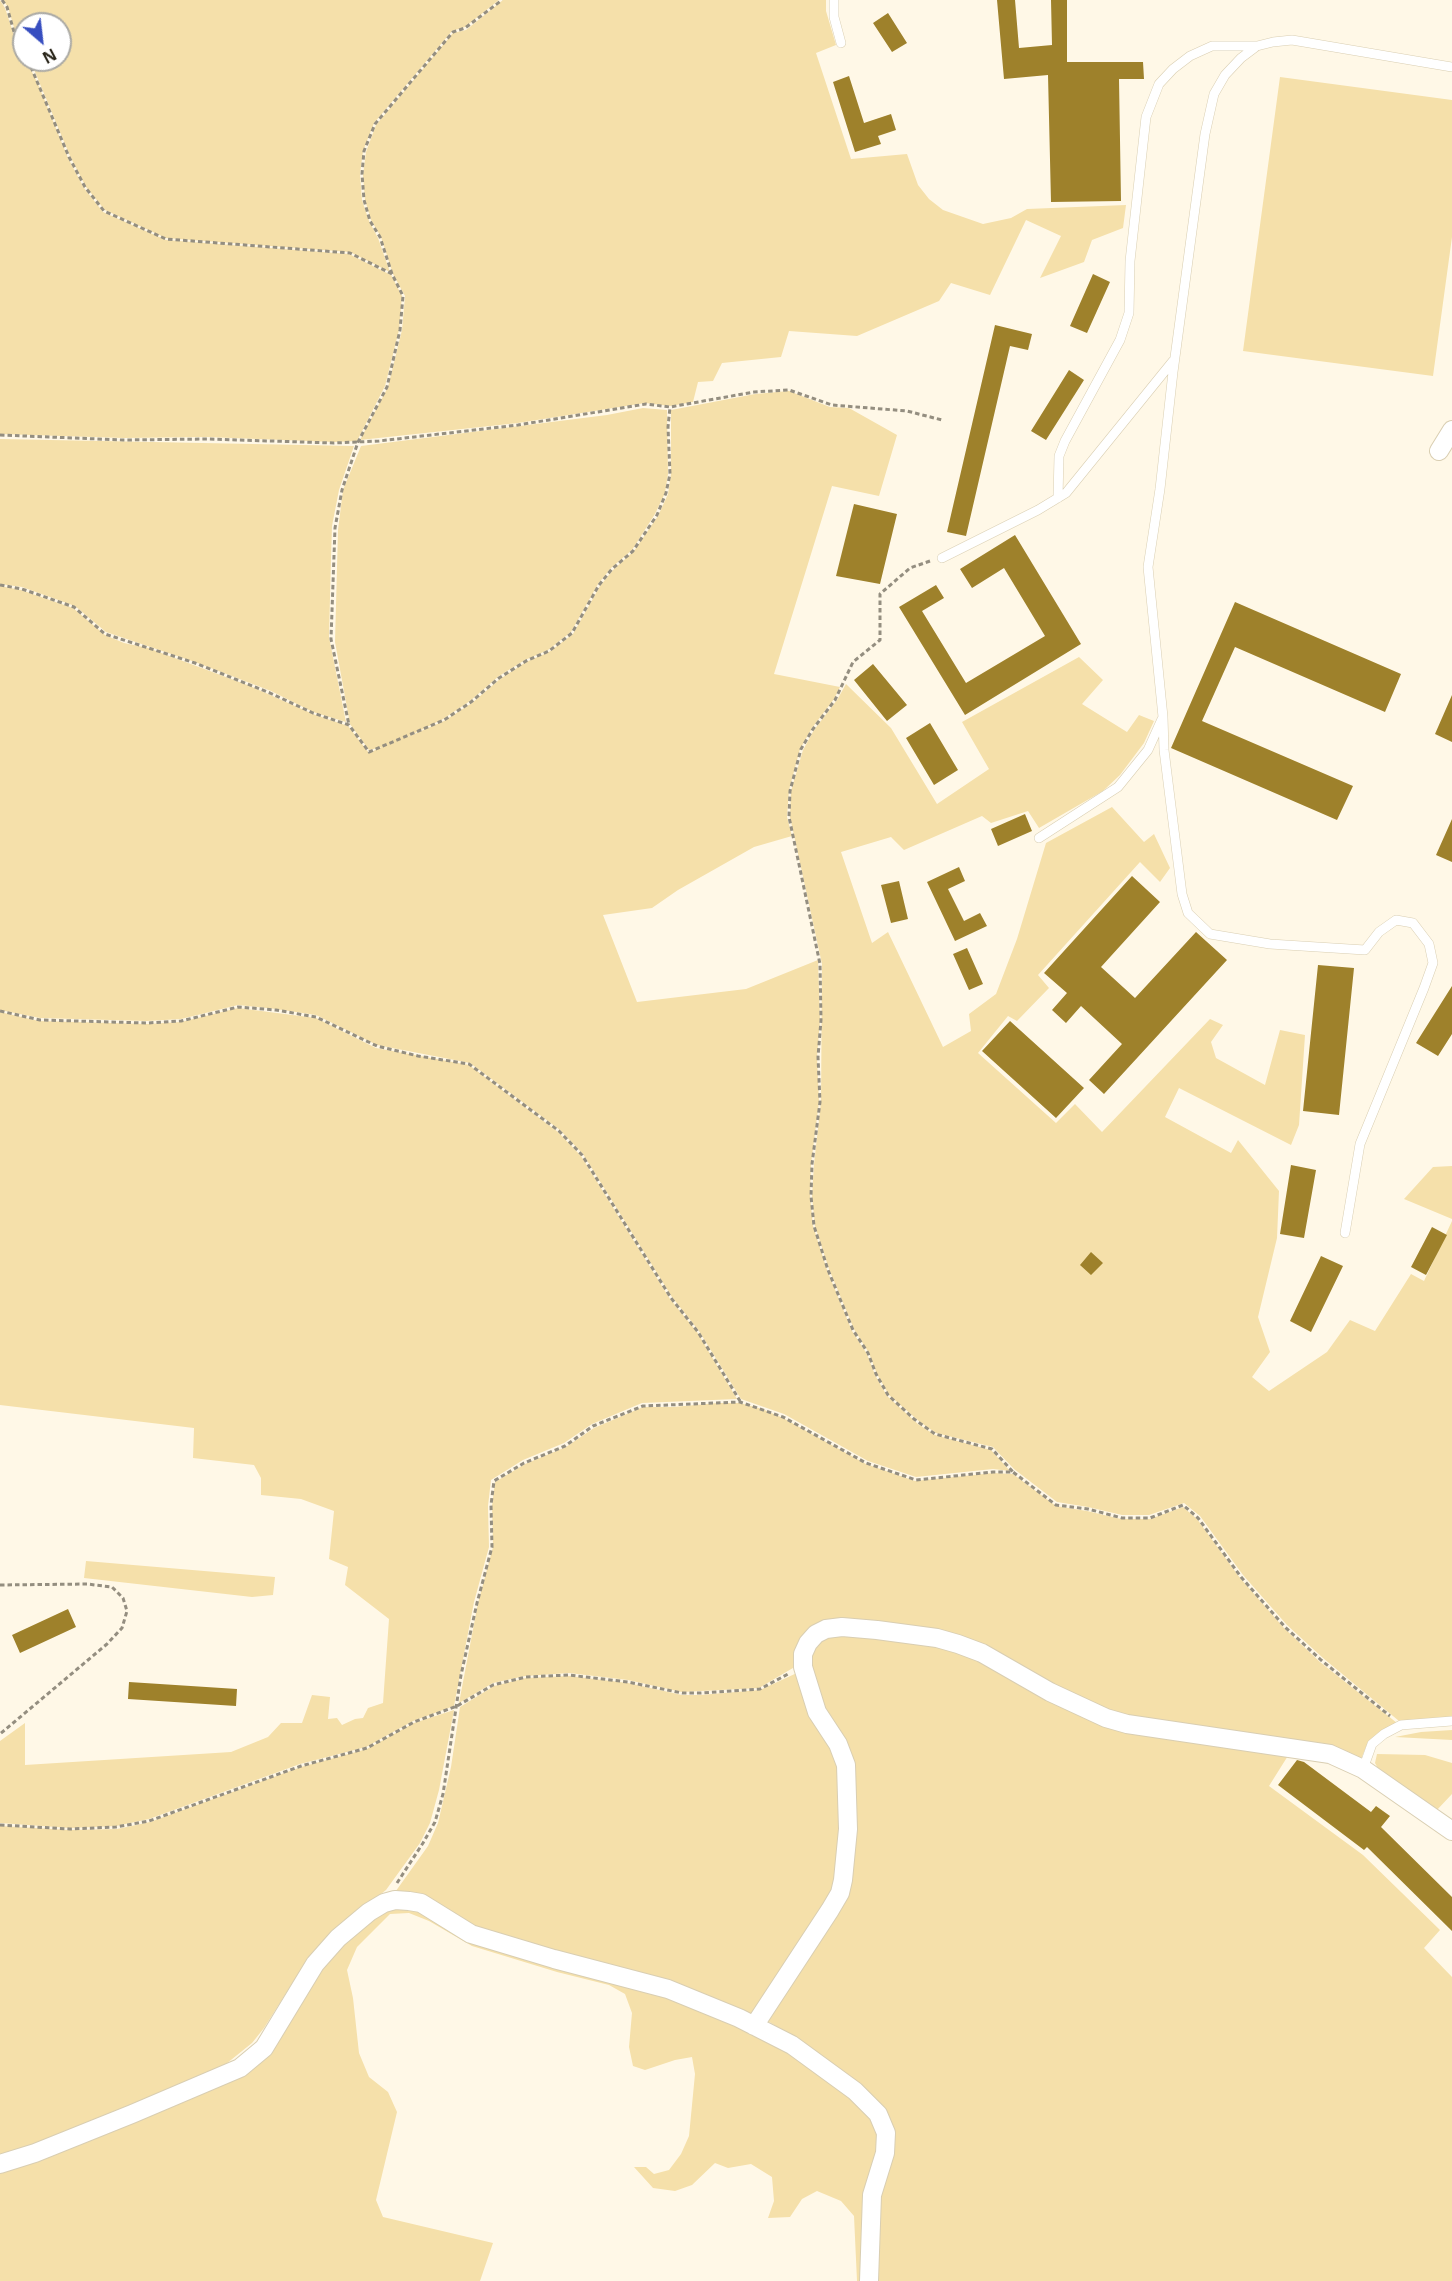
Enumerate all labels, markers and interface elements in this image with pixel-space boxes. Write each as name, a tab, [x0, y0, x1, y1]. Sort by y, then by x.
north arrow	[12, 12, 72, 72]
text: N	[39, 43, 60, 69]

